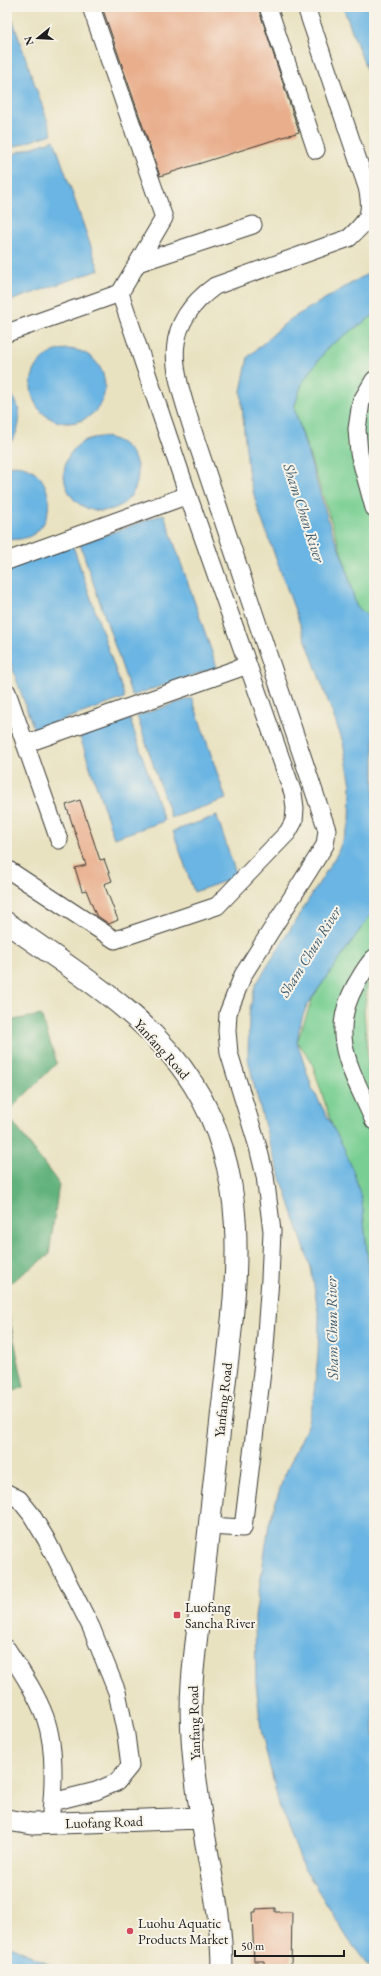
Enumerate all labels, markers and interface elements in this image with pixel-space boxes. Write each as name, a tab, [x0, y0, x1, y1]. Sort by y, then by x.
north arrow	[18, 18, 58, 58]
text: N	[20, 35, 37, 47]
water label: Sham Chun River	[279, 460, 330, 566]
water label: Sham Chun River	[274, 902, 346, 1001]
street label: Yanfang Road	[130, 1015, 194, 1084]
water label: Sham Chun River	[321, 1275, 342, 1381]
street label: Yanfang Road	[210, 1361, 236, 1438]
place label: Luofang Sancha River	[185, 1598, 255, 1632]
marker: Luofang Sancha River	[172, 1610, 182, 1620]
street label: Yanfang Road	[184, 1684, 204, 1761]
street label: Luofang Road	[65, 1812, 144, 1832]
place label: Luohu Aquatic Products Market	[138, 1914, 229, 1948]
marker: Luohu Aquatic Products Market	[125, 1926, 135, 1936]
scale bar	[235, 1932, 344, 1958]
text: 50 m	[241, 1938, 265, 1954]

